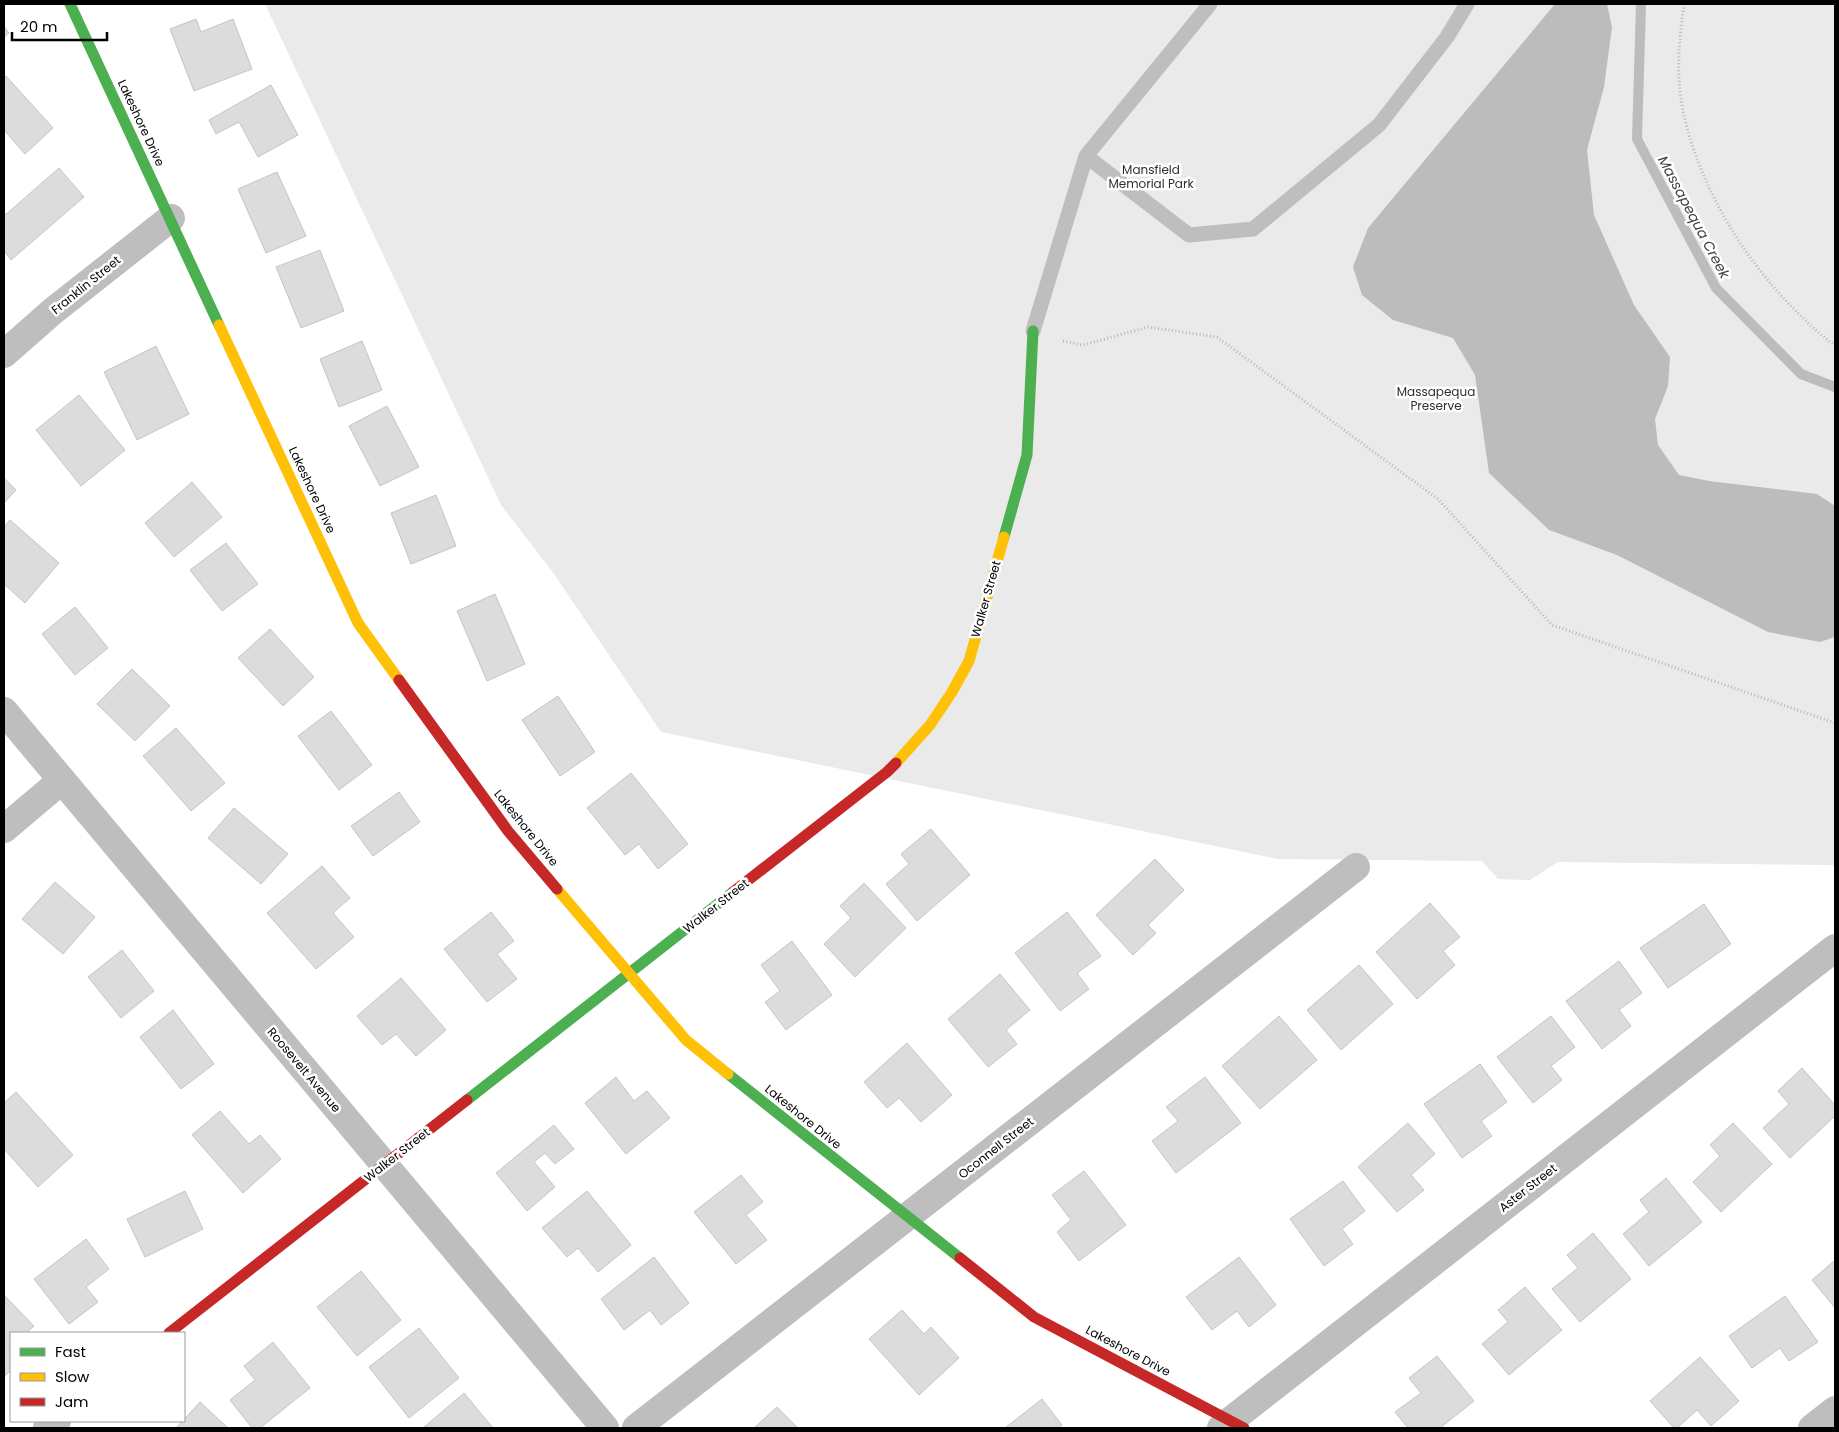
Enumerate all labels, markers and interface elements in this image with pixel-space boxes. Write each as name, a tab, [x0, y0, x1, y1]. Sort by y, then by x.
scale bar	[12, 10, 108, 42]
text: 20 m	[20, 16, 58, 37]
street label: Lakeshore Drive	[114, 77, 169, 169]
water label: Massapequa Creek	[1653, 152, 1735, 283]
park label: Mansfield Memorial Park	[1108, 161, 1194, 192]
street label: Franklin Street	[48, 251, 124, 318]
park label: Massapequa Preserve	[1397, 383, 1475, 414]
street label: Lakeshore Drive	[285, 444, 340, 536]
street label: Walker Street	[966, 558, 1005, 639]
street label: Lakeshore Drive	[490, 786, 562, 869]
street label: Walker Street	[679, 875, 752, 937]
street label: Roosevelt Avenue	[264, 1024, 345, 1116]
street label: Lakeshore Drive	[762, 1081, 845, 1153]
street label: Oconnell Street	[954, 1113, 1037, 1182]
street label: Walker Street	[360, 1124, 433, 1186]
street label: Aster Street	[1495, 1160, 1560, 1216]
street label: Lakeshore Drive	[1083, 1321, 1174, 1380]
legend	[10, 1332, 185, 1422]
text: Fast	[55, 1341, 86, 1362]
text: Slow	[55, 1366, 90, 1387]
text: Jam	[55, 1391, 89, 1412]

